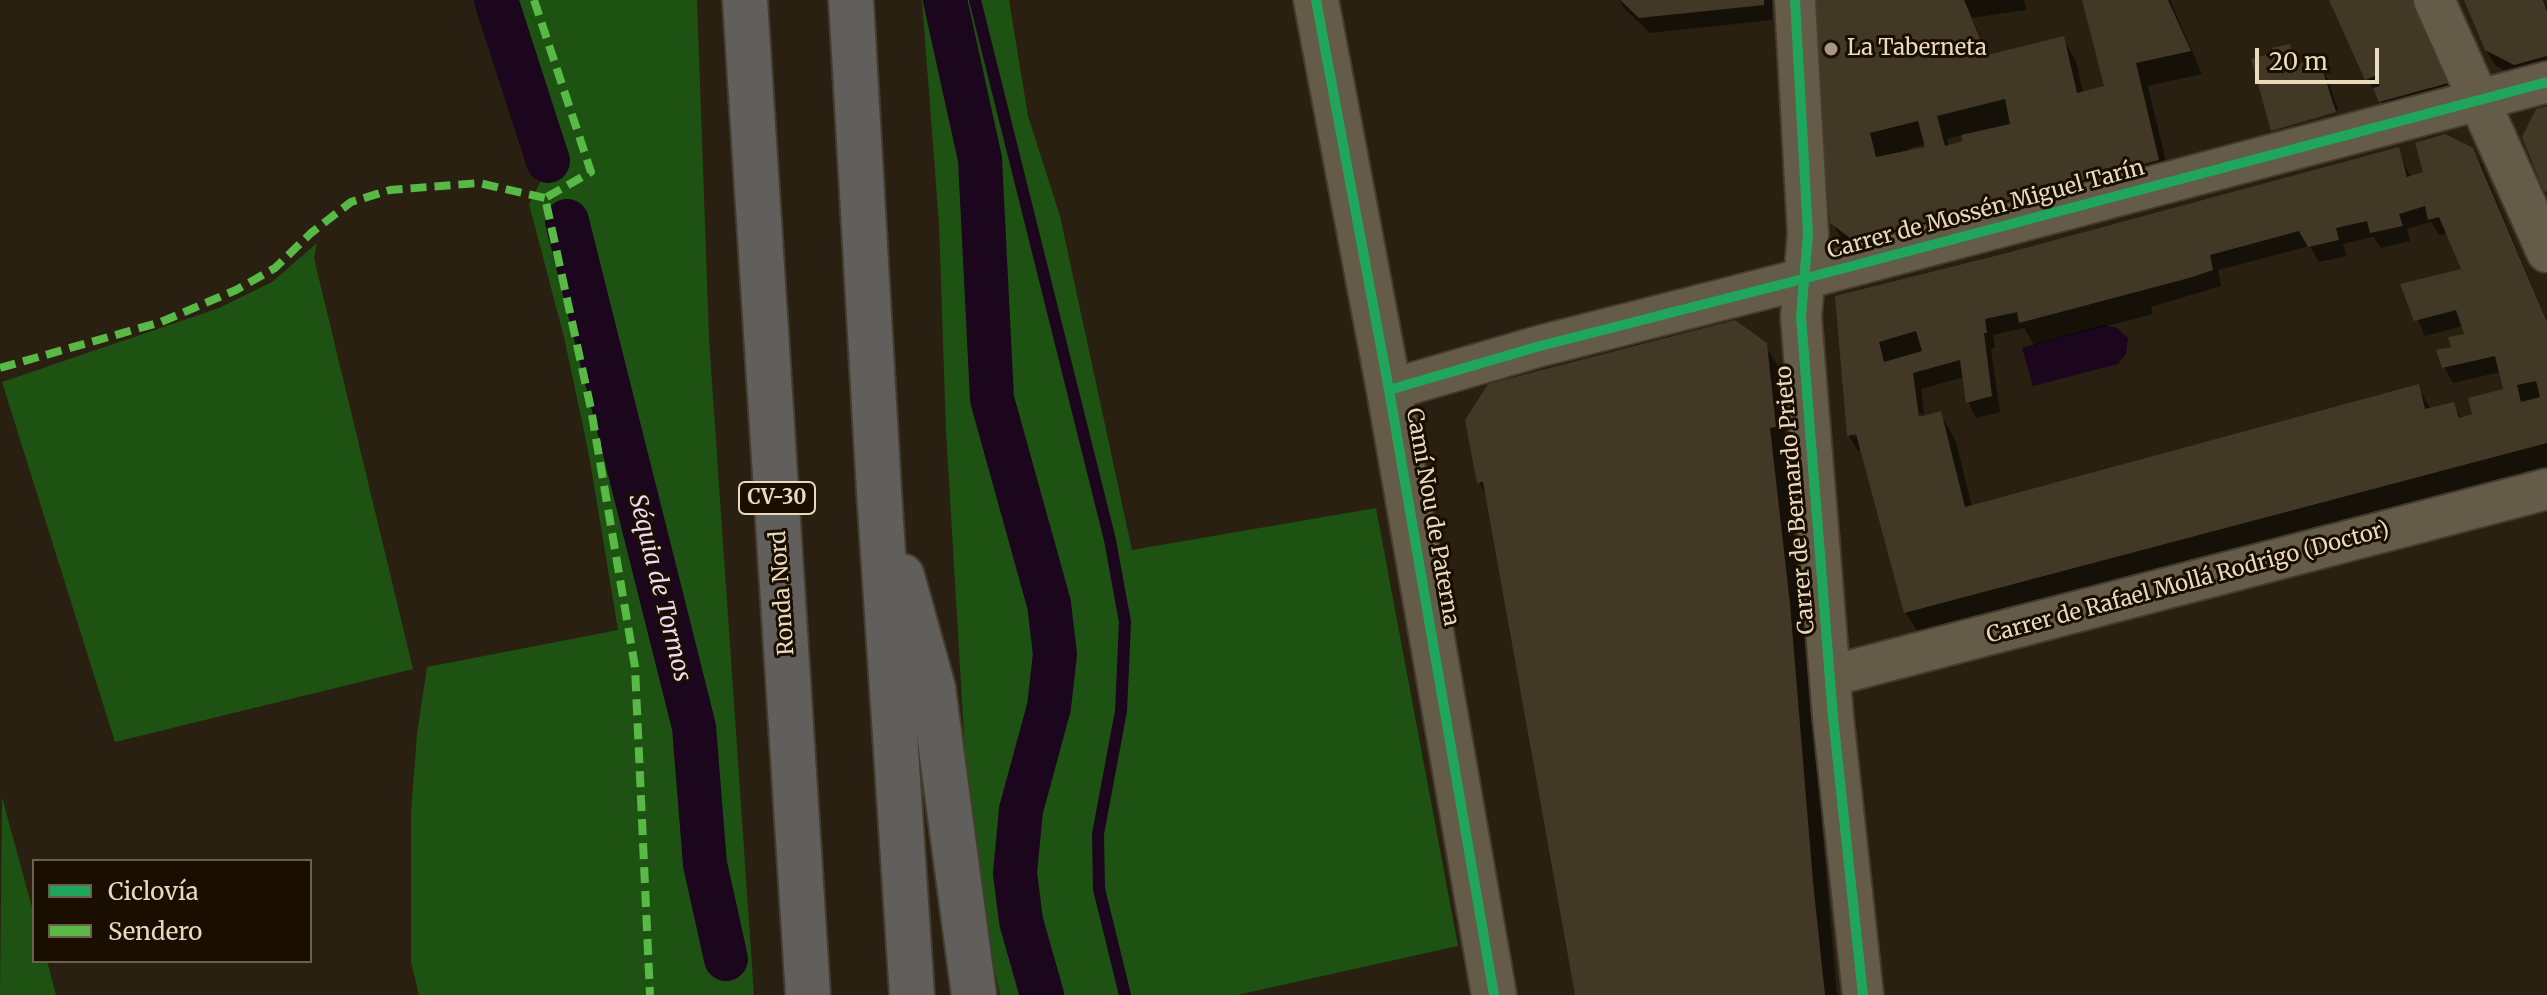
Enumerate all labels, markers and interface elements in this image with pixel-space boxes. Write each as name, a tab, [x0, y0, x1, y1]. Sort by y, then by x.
scale bar	[2259, 32, 2383, 82]
place label: La Taberneta	[1847, 36, 1987, 62]
marker: La Taberneta	[1822, 40, 1840, 58]
text: 20 m	[2269, 46, 2328, 77]
street label: Carrer de Mossén Miguel Tarín	[1825, 155, 2147, 265]
street label: Carrer de Bernardo Prieto	[1771, 364, 1821, 636]
street label: Camí Nou de Paterna	[1400, 406, 1464, 628]
road number: CV-30	[739, 482, 815, 514]
water label: Séquia de Tormos	[622, 491, 696, 685]
street label: Carrer de Rafael Mollá Rodrigo (Doctor)	[1984, 516, 2392, 650]
street label: Ronda Nord	[765, 530, 801, 656]
legend	[32, 859, 312, 963]
text: Ciclovía	[108, 876, 199, 907]
text: Sendero	[108, 916, 202, 947]

